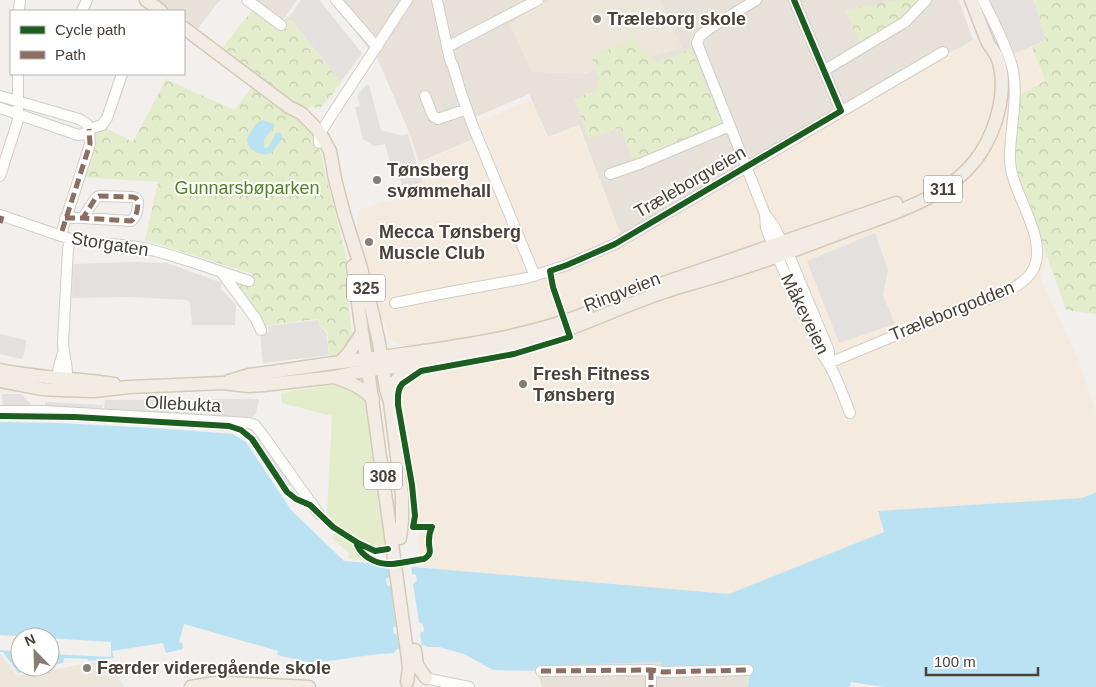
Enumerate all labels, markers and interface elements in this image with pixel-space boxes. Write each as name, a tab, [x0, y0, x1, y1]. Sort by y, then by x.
place label: Træleborg skole	[607, 9, 746, 29]
legend	[10, 10, 185, 75]
marker: Træleborg skole	[591, 13, 603, 25]
text: Cycle path	[55, 21, 126, 38]
text: Path	[55, 46, 86, 63]
street label: Træleborgveien	[631, 142, 749, 222]
place label: Tønsberg svømmehall	[387, 160, 491, 201]
marker: Tønsberg svømmehall	[371, 174, 383, 186]
road number: 311	[924, 175, 962, 202]
park label: Gunnarsbøparken	[174, 178, 320, 198]
place label: Mecca Tønsberg Muscle Club	[379, 222, 521, 263]
street label: Storgaten	[70, 228, 150, 260]
marker: Mecca Tønsberg Muscle Club	[363, 236, 375, 248]
street label: Ringveien	[581, 268, 663, 316]
street label: Måkeveien	[777, 270, 833, 358]
road number: 325	[347, 274, 385, 302]
street label: Træleborgodden	[887, 277, 1017, 345]
place label: Fresh Fitness Tønsberg	[533, 364, 650, 405]
marker: Fresh Fitness Tønsberg	[517, 378, 529, 390]
street label: Ollebukta	[145, 392, 222, 416]
road number: 308	[364, 462, 402, 490]
north arrow	[10, 627, 60, 677]
text: N	[22, 631, 38, 649]
scale bar	[926, 644, 1038, 676]
text: 100 m	[934, 653, 976, 670]
place label: Færder videregående skole	[97, 658, 331, 678]
marker: Færder videregående skole	[81, 662, 93, 674]

